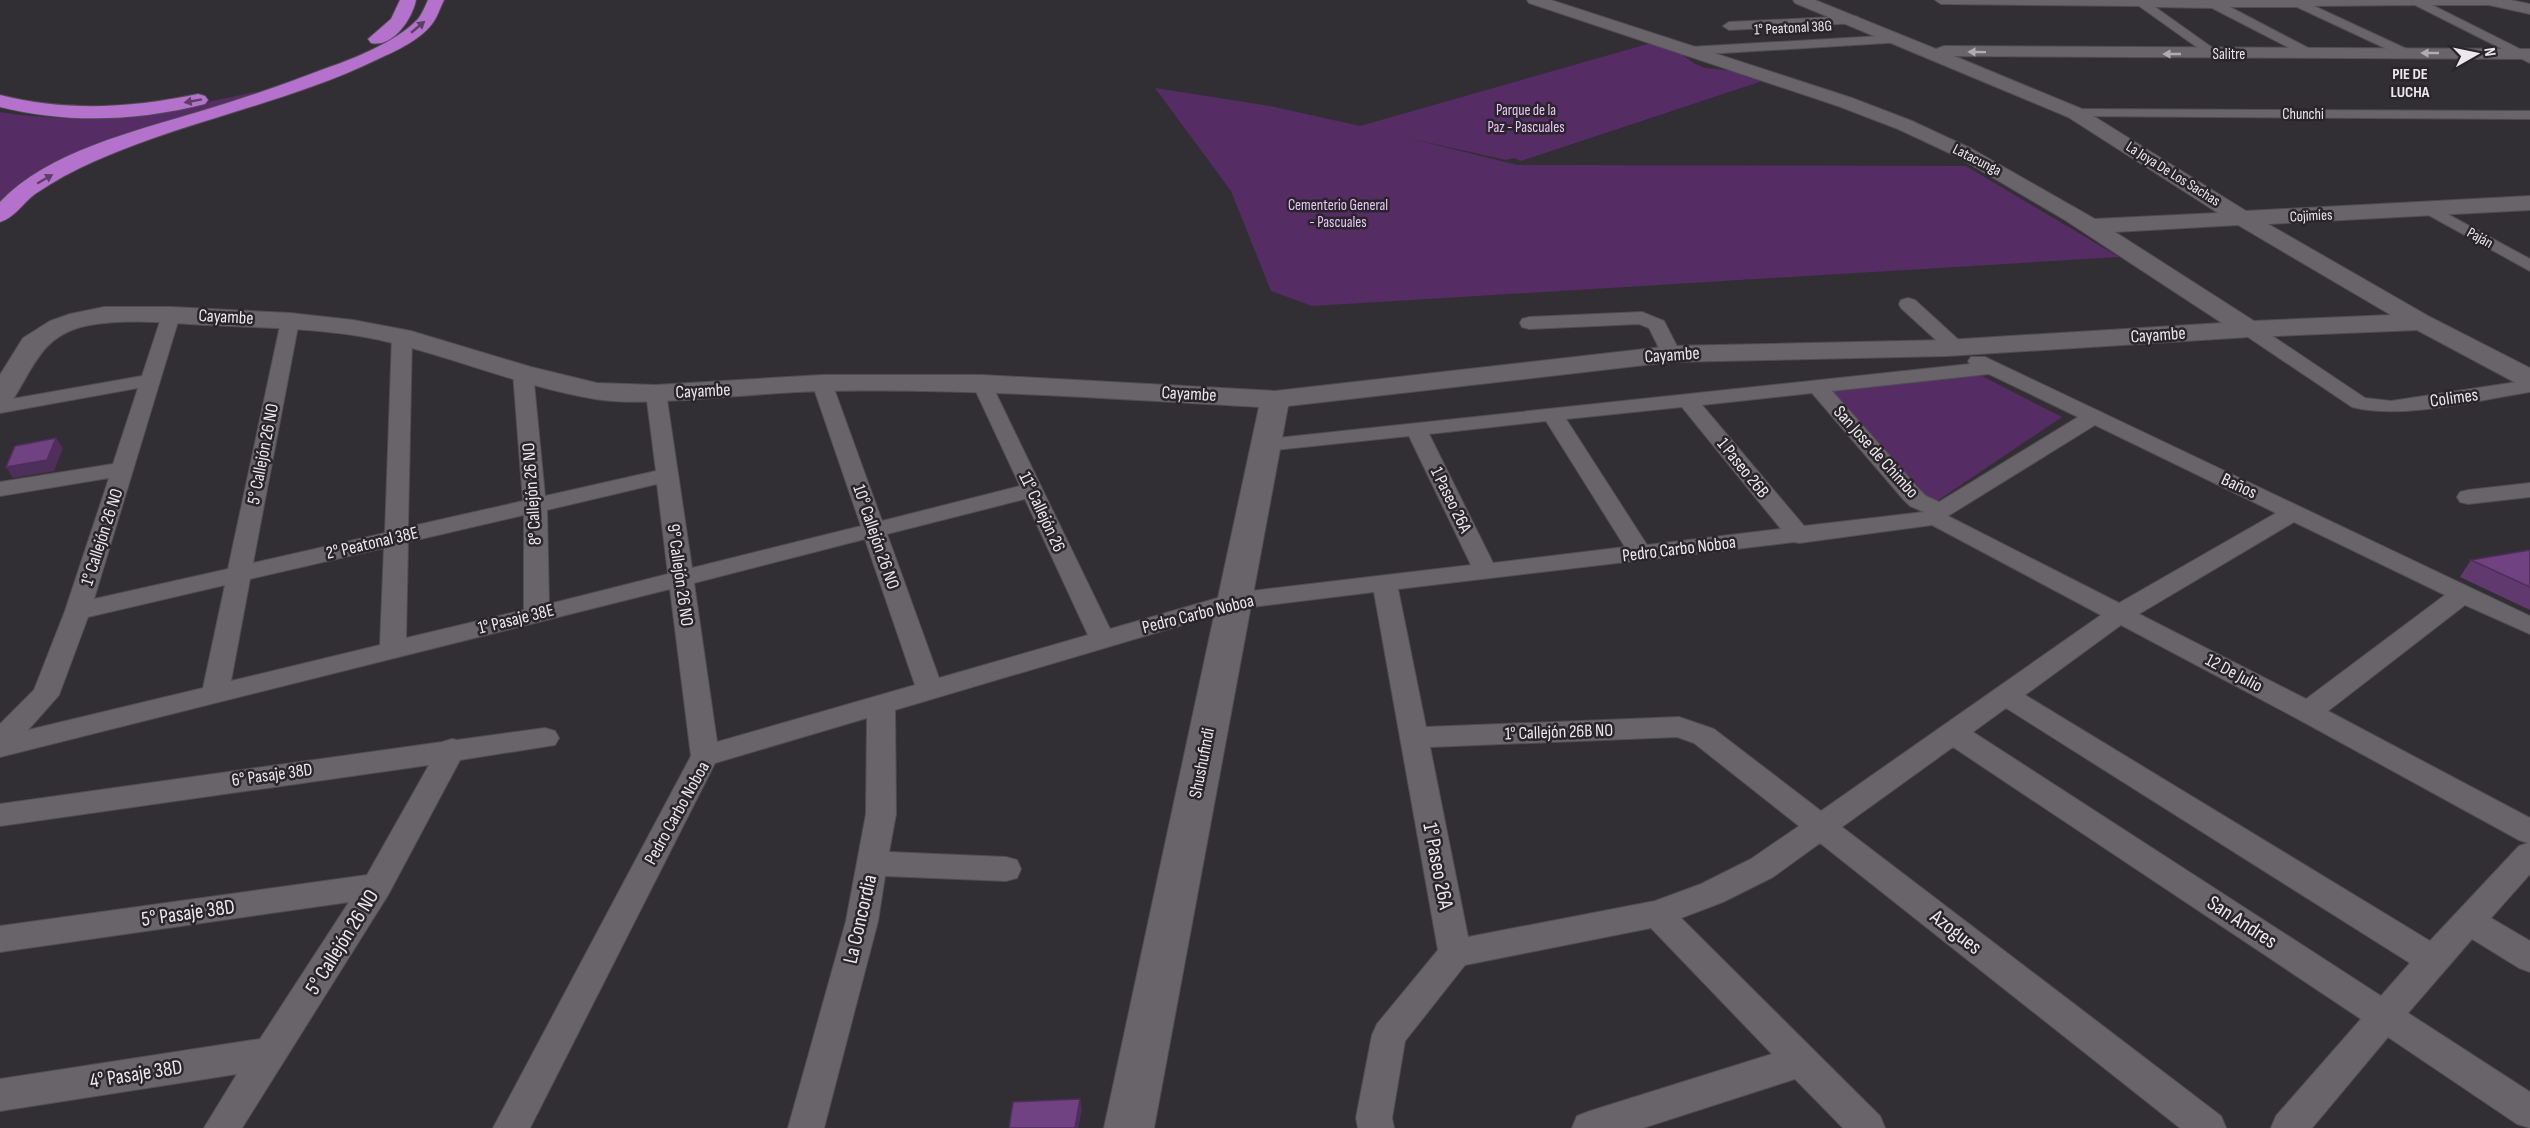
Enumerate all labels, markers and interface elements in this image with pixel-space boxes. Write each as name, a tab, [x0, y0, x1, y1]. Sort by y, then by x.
street label: 1° Peatonal 38G	[1754, 16, 1832, 40]
one-way arrow	[410, 20, 426, 33]
north arrow	[2446, 24, 2506, 84]
street label: Salitre	[2213, 45, 2245, 64]
text: N	[2479, 46, 2499, 58]
one-way arrow	[1967, 47, 1986, 56]
one-way arrow	[2420, 48, 2439, 58]
one-way arrow	[2162, 49, 2181, 59]
district label: PIE DE LUCHA	[2391, 65, 2430, 102]
one-way arrow	[183, 97, 202, 106]
park label: Parque de la Paz - Pascuales	[1487, 101, 1565, 137]
street label: Chunchi	[2282, 105, 2324, 124]
street label: La Joya De Los Sachas	[2122, 137, 2224, 211]
street label: Latacunga	[1950, 140, 2005, 180]
one-way arrow	[37, 174, 54, 184]
park label: Cementerio General - Pascuales	[1288, 196, 1388, 232]
street label: Cojimíes	[2289, 205, 2333, 227]
street label: Paján	[2464, 223, 2496, 253]
street label: Cayambe	[198, 305, 254, 329]
street label: Cayambe	[2130, 323, 2186, 347]
street label: Cayambe	[1644, 343, 1700, 367]
street label: Cayambe	[675, 379, 731, 403]
street label: Cayambe	[1161, 382, 1217, 406]
street label: Colimes	[2429, 384, 2479, 412]
street label: 5° Callejón 26 NO	[243, 402, 283, 506]
street label: San Jose de Chimbo	[1829, 402, 1923, 502]
street label: 1 Paseo 26B	[1713, 434, 1773, 502]
street label: 8° Callejón 26 NO	[518, 442, 546, 546]
street label: 1 Paseo 26A	[1426, 464, 1476, 537]
street label: 11° Callejón 26	[1014, 469, 1070, 555]
street label: Baños	[2218, 469, 2260, 503]
street label: 10° Callejón 26 NO	[848, 482, 904, 592]
street label: 1° Callejón 26 NO	[76, 486, 128, 588]
street label: 2° Peatonal 38E	[324, 522, 420, 564]
street label: 9° Callejón 26 NO	[662, 523, 698, 627]
street label: Pedro Carbo Noboa	[1621, 532, 1737, 566]
street label: Pedro Carbo Noboa	[1140, 590, 1256, 638]
street label: 1° Pasaje 38E	[476, 599, 556, 639]
street label: 12 De Julio	[2202, 649, 2266, 697]
street label: 1° Callejón 26B NO	[1504, 720, 1614, 744]
street label: Shushufindi	[1185, 726, 1219, 800]
street label: Pedro Carbo Noboa	[640, 758, 714, 868]
street label: 6° Pasaje 38D	[230, 759, 314, 791]
street label: 1° Paseo 26A	[1417, 821, 1459, 912]
street label: La Concordia	[838, 872, 882, 966]
street label: 5° Callejón 26 NO	[300, 885, 384, 999]
street label: San Andres	[2202, 890, 2282, 954]
street label: 5° Pasaje 38D	[140, 894, 236, 932]
street label: Azogues	[1925, 904, 1987, 960]
street label: 4° Pasaje 38D	[88, 1054, 184, 1094]

